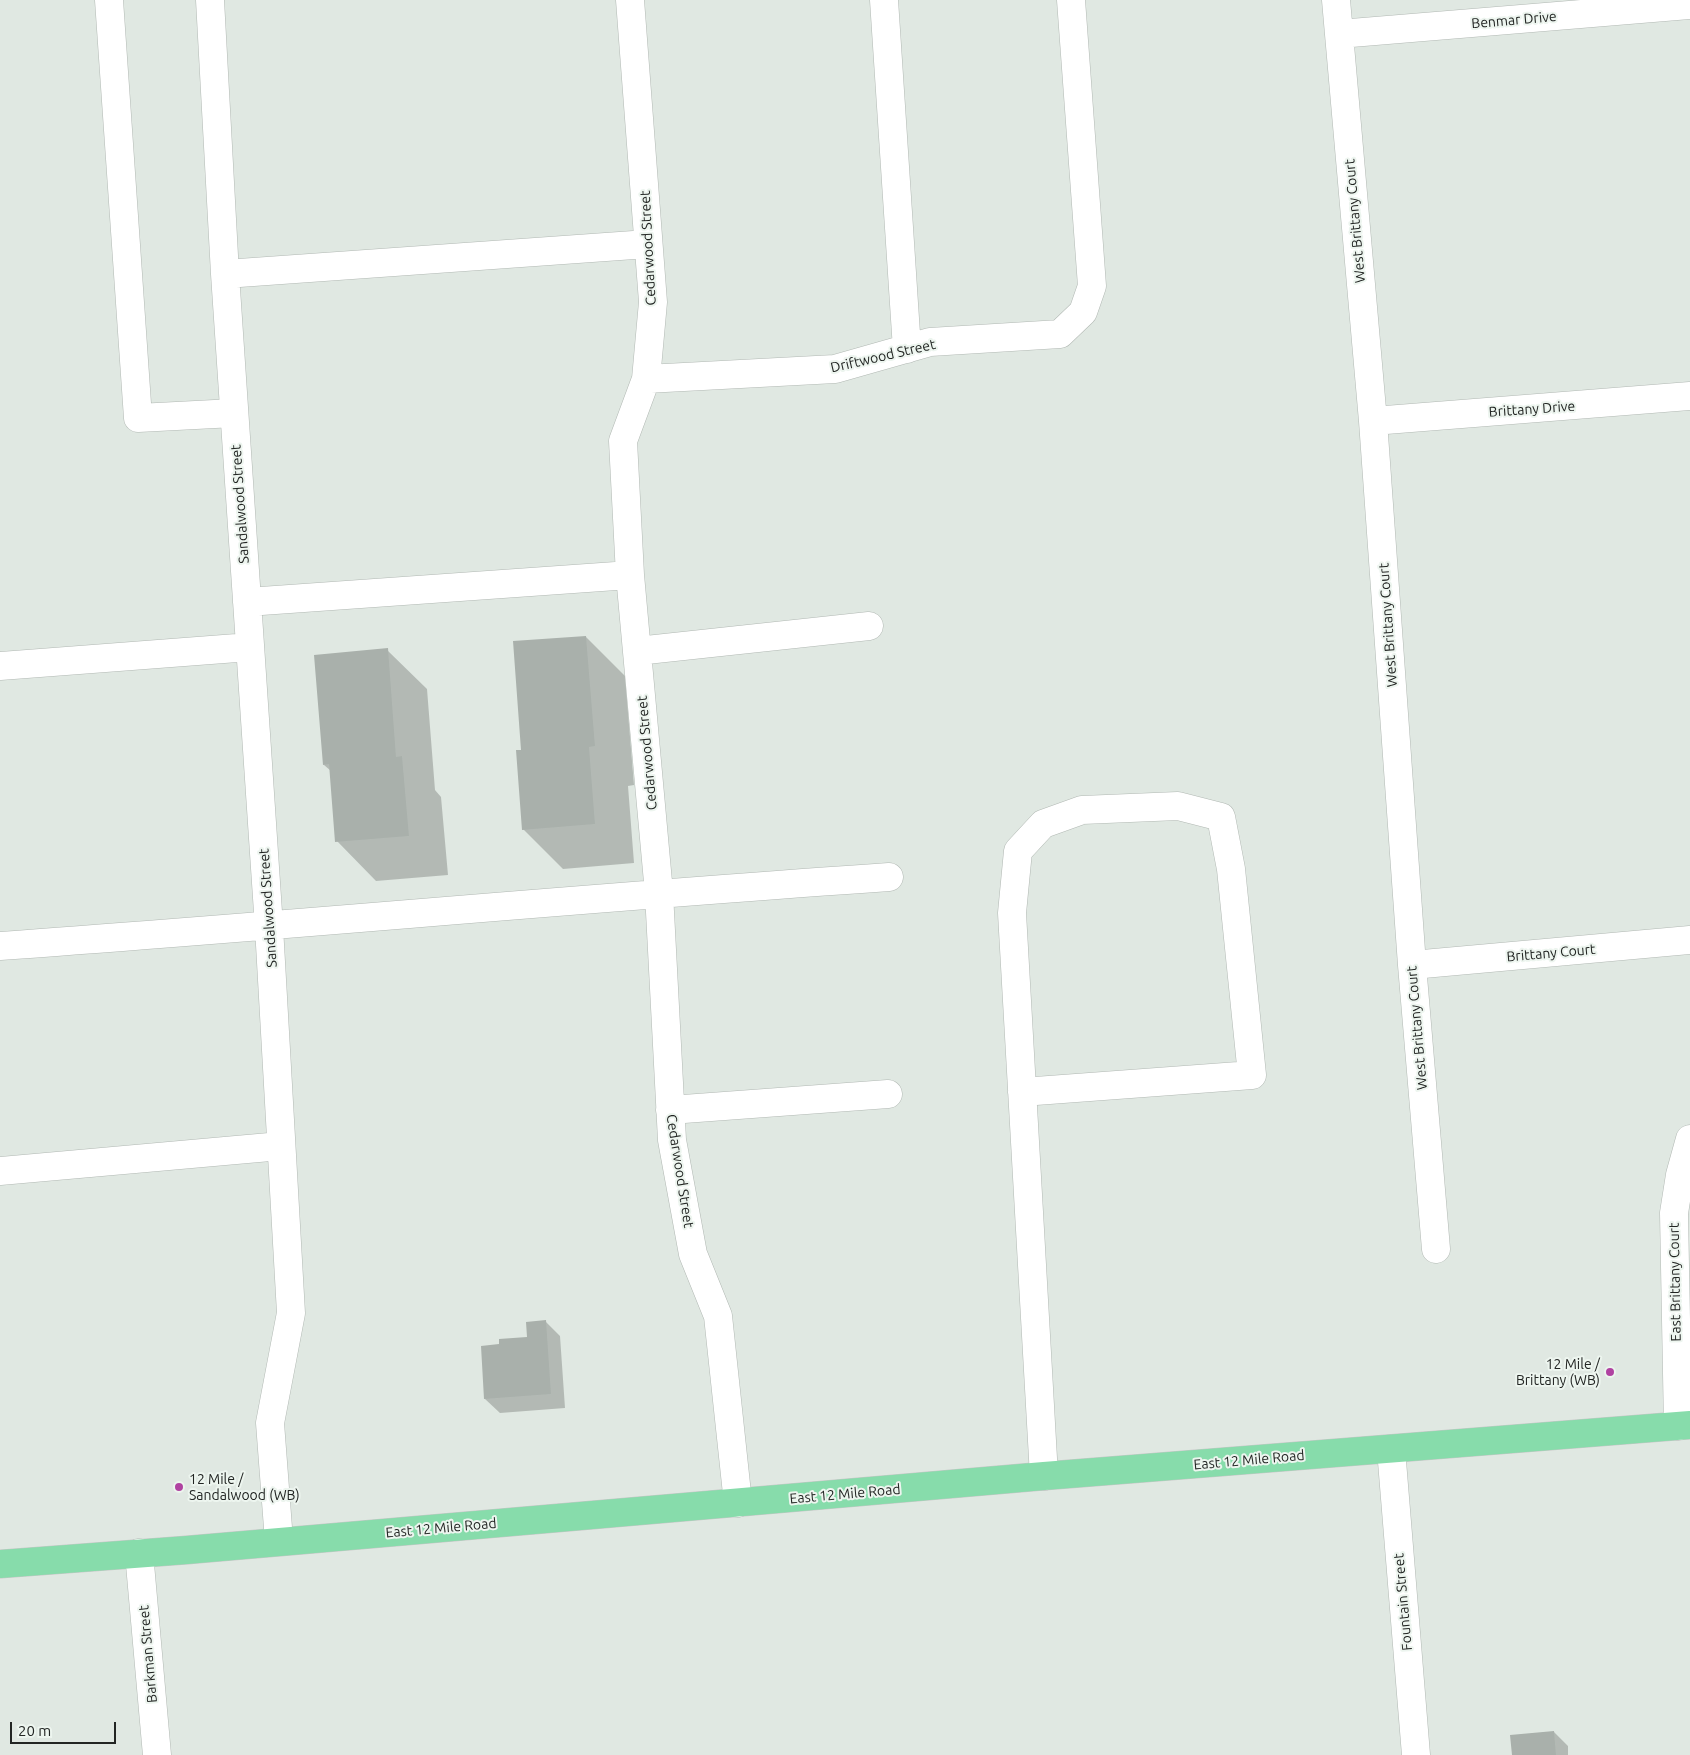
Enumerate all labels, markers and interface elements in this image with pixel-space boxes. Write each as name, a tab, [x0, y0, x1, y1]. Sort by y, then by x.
street label: Benmar Drive	[1471, 8, 1557, 32]
street label: West Brittany Court	[1341, 158, 1369, 284]
street label: Cedarwood Street	[637, 190, 659, 306]
street label: Driftwood Street	[829, 336, 937, 376]
street label: Brittany Drive	[1488, 398, 1576, 420]
street label: Sandalwood Street	[227, 444, 253, 564]
street label: West Brittany Court	[1375, 562, 1401, 688]
street label: Cedarwood Street	[634, 695, 660, 811]
street label: Sandalwood Street	[255, 848, 281, 968]
street label: Brittany Court	[1506, 941, 1596, 965]
street label: West Brittany Court	[1403, 965, 1431, 1091]
street label: Cedarwood Street	[663, 1113, 697, 1229]
street label: East Brittany Court	[1666, 1222, 1684, 1342]
place label: 12 Mile / Brittany (WB)	[1516, 1356, 1600, 1388]
marker: 12 Mile / Brittany (WB)	[1604, 1366, 1616, 1378]
street label: East 12 Mile Road	[1193, 1447, 1305, 1473]
place label: 12 Mile / Sandalwood (WB)	[189, 1471, 300, 1504]
marker: 12 Mile / Sandalwood (WB)	[173, 1481, 185, 1493]
street label: East 12 Mile Road	[789, 1481, 901, 1507]
street label: East 12 Mile Road	[385, 1515, 497, 1541]
street label: Fountain Street	[1390, 1553, 1416, 1651]
street label: Barkman Street	[135, 1604, 161, 1704]
scale bar	[12, 1712, 119, 1744]
text: 20 m	[18, 1722, 51, 1739]

